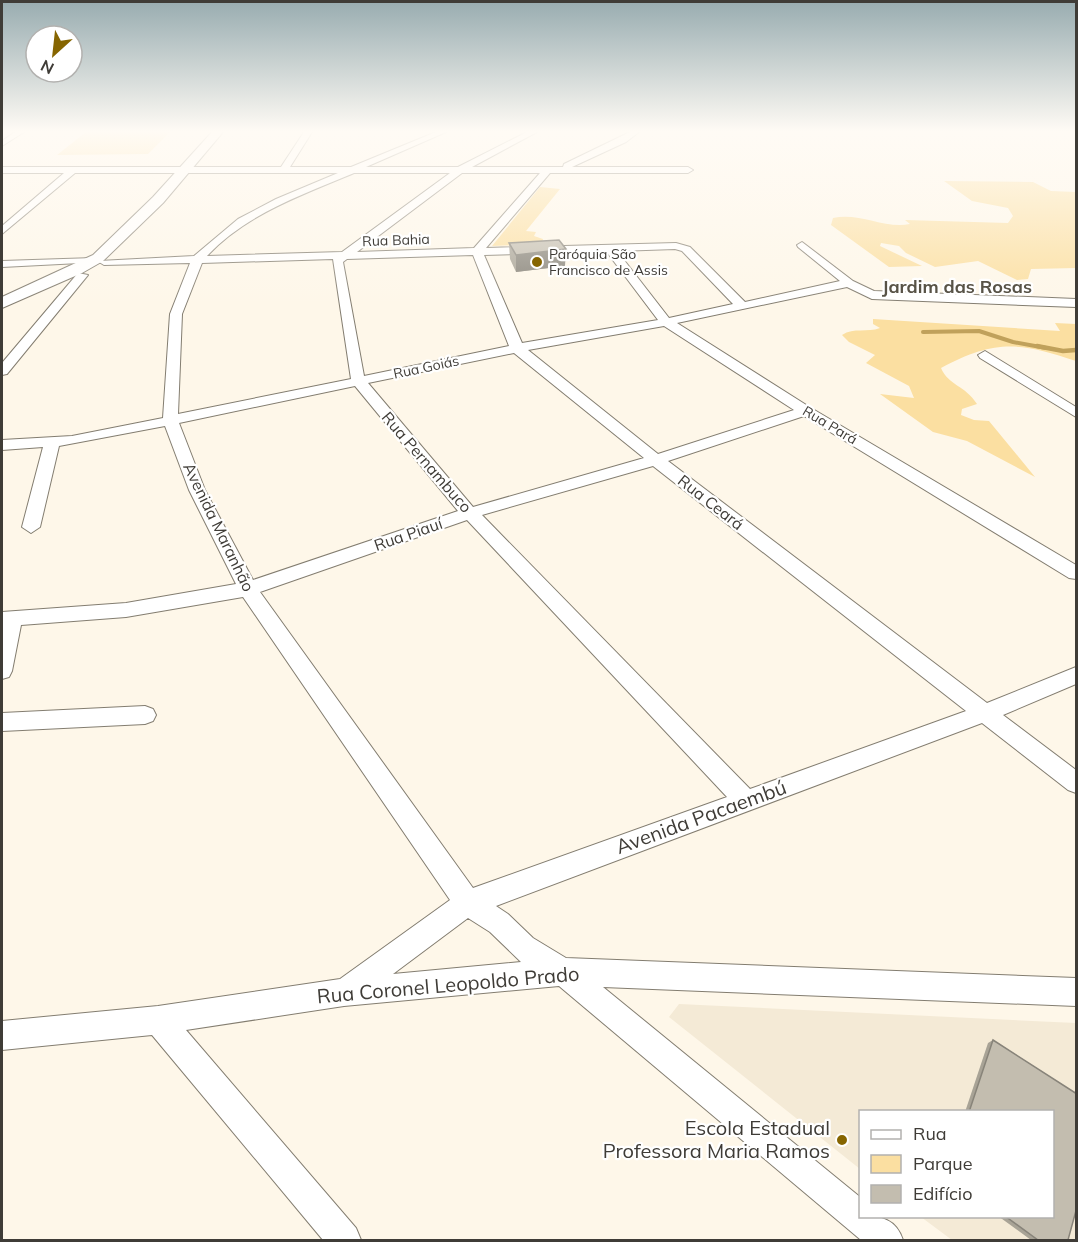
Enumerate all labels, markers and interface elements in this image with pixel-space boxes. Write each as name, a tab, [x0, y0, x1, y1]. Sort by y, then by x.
north arrow	[24, 24, 84, 84]
text: N	[37, 56, 57, 79]
street label: Rua Bahia	[362, 230, 430, 250]
place label: Paróquia São Francisco de Assis	[549, 245, 668, 279]
marker: Paróquia São Francisco de Assis	[530, 255, 544, 269]
district label: Jardim das Rosas	[882, 275, 1032, 298]
street label: Rua Goiás	[391, 351, 461, 383]
street label: Rua Pará	[799, 402, 861, 448]
street label: Rua Pernambuco	[378, 407, 476, 517]
street label: Avenida Maranhão	[179, 459, 259, 595]
street label: Rua Ceará	[674, 470, 748, 534]
street label: Rua Piauí	[371, 513, 446, 555]
street label: Avenida Pacaembú	[612, 774, 789, 859]
street label: Rua Coronel Leopoldo Prado	[316, 961, 580, 1008]
legend	[859, 1110, 1054, 1218]
place label: Escola Estadual Professora Maria Ramos	[603, 1115, 830, 1163]
text: Rua	[913, 1122, 947, 1145]
marker: Escola Estadual Professora Maria Ramos	[835, 1133, 849, 1147]
text: Parque	[913, 1152, 972, 1175]
text: Edifício	[913, 1182, 972, 1205]

